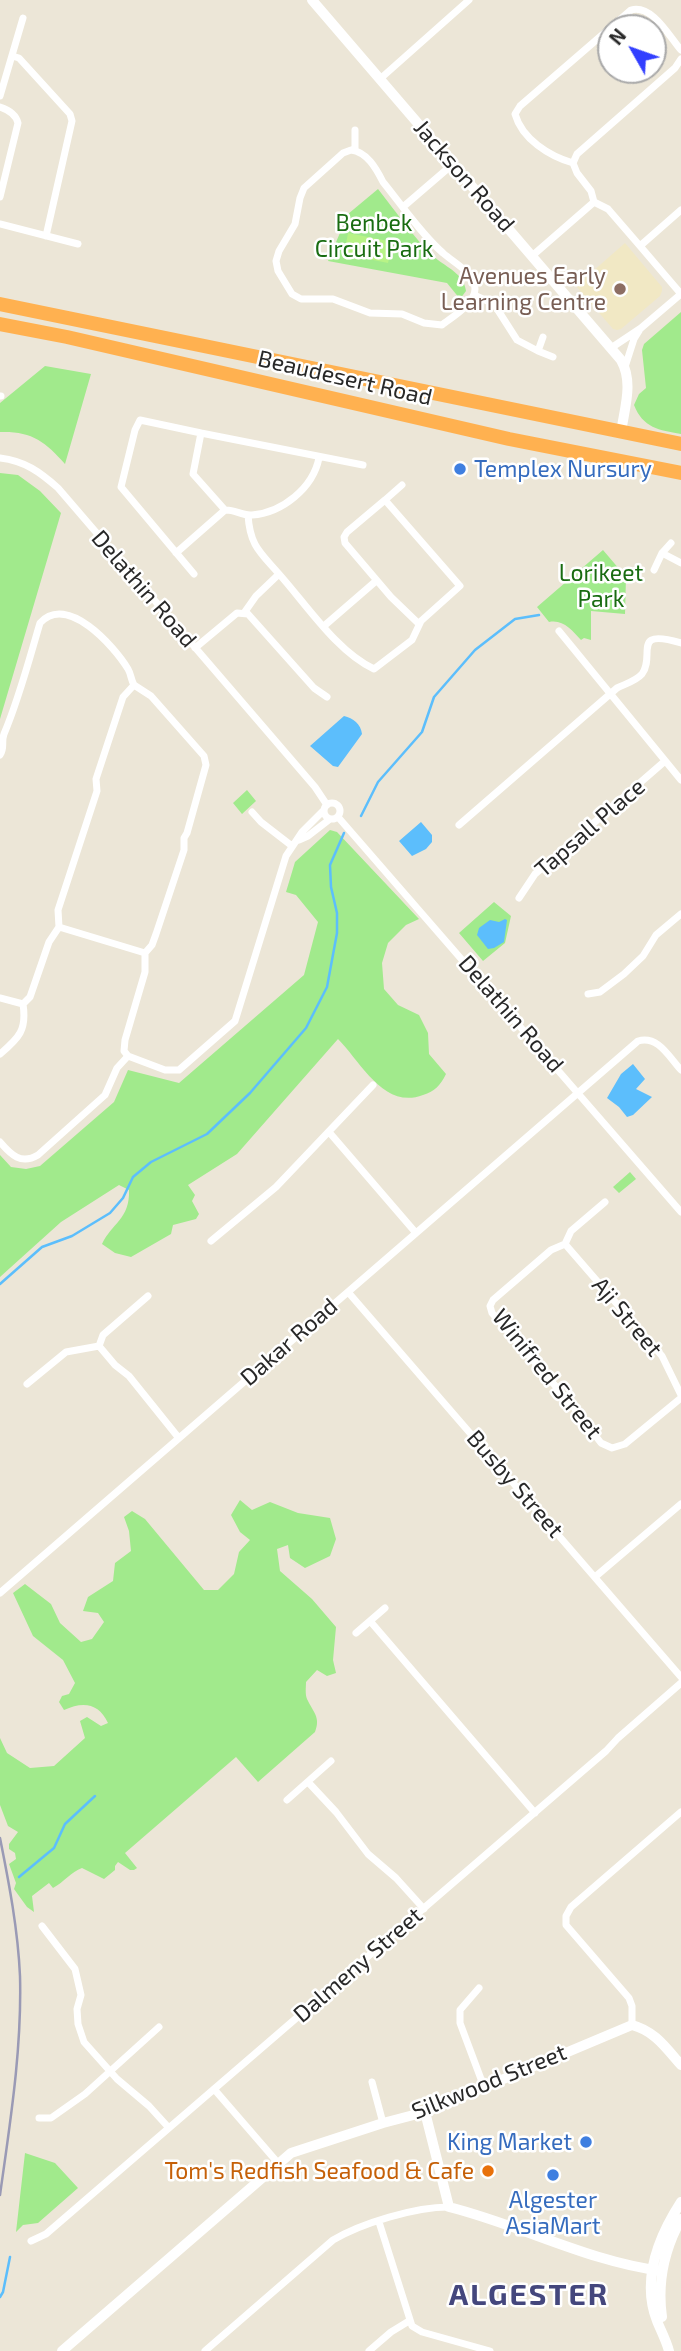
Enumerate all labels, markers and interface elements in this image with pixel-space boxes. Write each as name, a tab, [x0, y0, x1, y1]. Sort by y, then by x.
north arrow	[597, 14, 667, 84]
text: N	[604, 24, 630, 49]
street label: Jackson Road	[408, 114, 520, 238]
park label: Benbek Circuit Park	[315, 209, 433, 263]
place label: Avenues Early Learning Centre	[441, 262, 606, 316]
marker: Avenues Early Learning Centre	[612, 281, 628, 297]
street label: Beaudesert Road	[255, 345, 435, 411]
place label: Templex Nursury	[474, 455, 652, 483]
marker: Templex Nursury	[452, 461, 468, 477]
street label: Delathin Road	[86, 525, 202, 653]
park label: Lorikeet Park	[559, 559, 643, 613]
street label: Tapsall Place	[529, 773, 651, 883]
street label: Delathin Road	[453, 950, 569, 1078]
street label: Aji Street	[586, 1272, 668, 1362]
street label: Dakar Road	[235, 1292, 343, 1392]
street label: Winifred Street	[486, 1304, 608, 1444]
street label: Busby Street	[461, 1425, 569, 1543]
street label: Dalmeny Street	[288, 1902, 428, 2028]
street label: Silkwood Street	[408, 2038, 570, 2126]
place label: King Market	[447, 2128, 572, 2156]
marker: King Market	[578, 2134, 594, 2150]
place label: Tom's Redfish Seafood & Cafe	[164, 2157, 474, 2185]
marker: Tom's Redfish Seafood & Cafe	[480, 2163, 496, 2179]
marker: Algester AsiaMart	[545, 2167, 561, 2183]
place label: Algester AsiaMart	[505, 2186, 601, 2240]
district label: ALGESTER	[450, 2277, 608, 2313]

